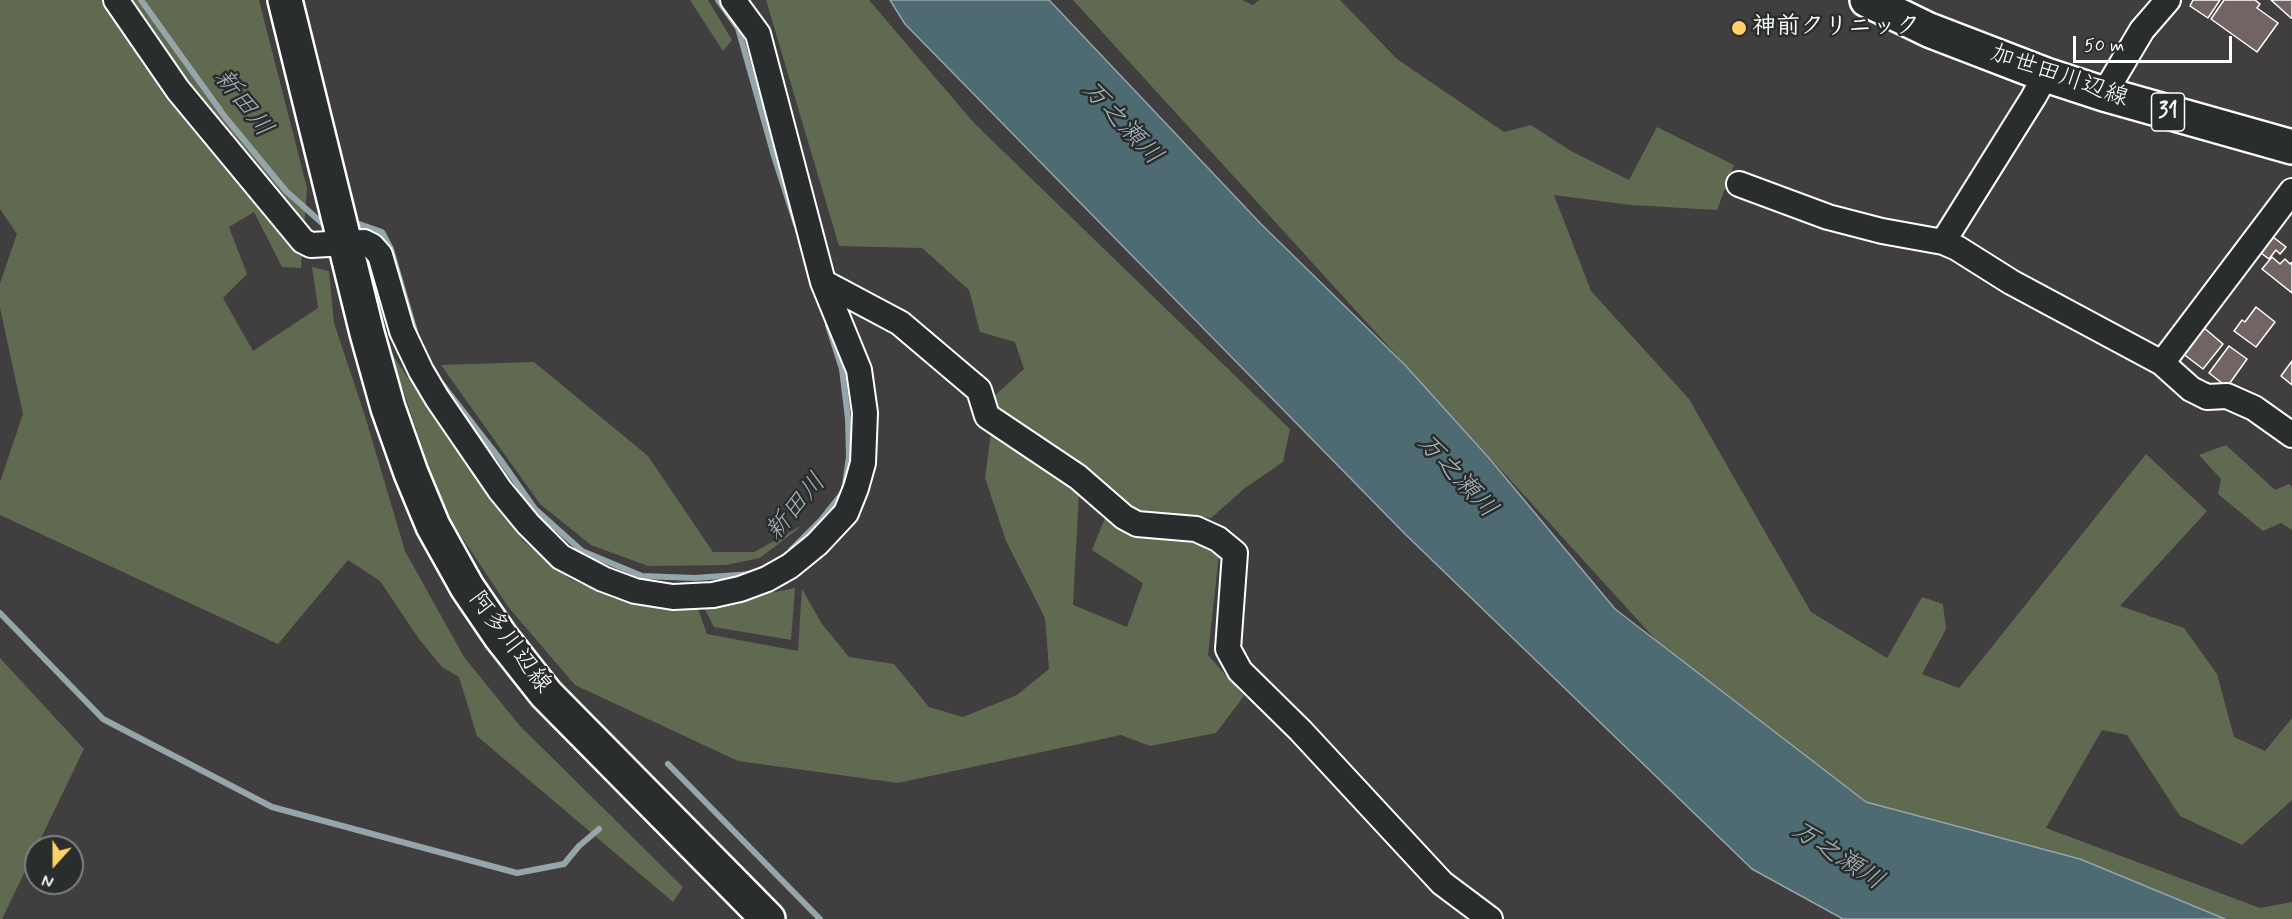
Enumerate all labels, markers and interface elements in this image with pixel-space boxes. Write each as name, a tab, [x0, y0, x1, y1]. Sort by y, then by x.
place label: 神前クリニック	[1752, 14, 1920, 42]
marker: 神前クリニック	[1730, 19, 1748, 37]
scale bar	[2076, 24, 2235, 62]
text: 50 m	[2084, 34, 2124, 58]
street label: 加世田川辺線	[1986, 40, 2132, 114]
water label: 新田川	[206, 64, 278, 144]
water label: 万之瀬川	[1074, 75, 1168, 173]
road number: 31	[2152, 93, 2184, 131]
water label: 万之瀬川	[1409, 428, 1503, 526]
water label: 新田川	[760, 468, 834, 548]
street label: 阿多川辺線	[461, 586, 557, 700]
water label: 万之瀬川	[1785, 816, 1889, 898]
north arrow	[24, 835, 84, 895]
text: N	[39, 869, 57, 892]

